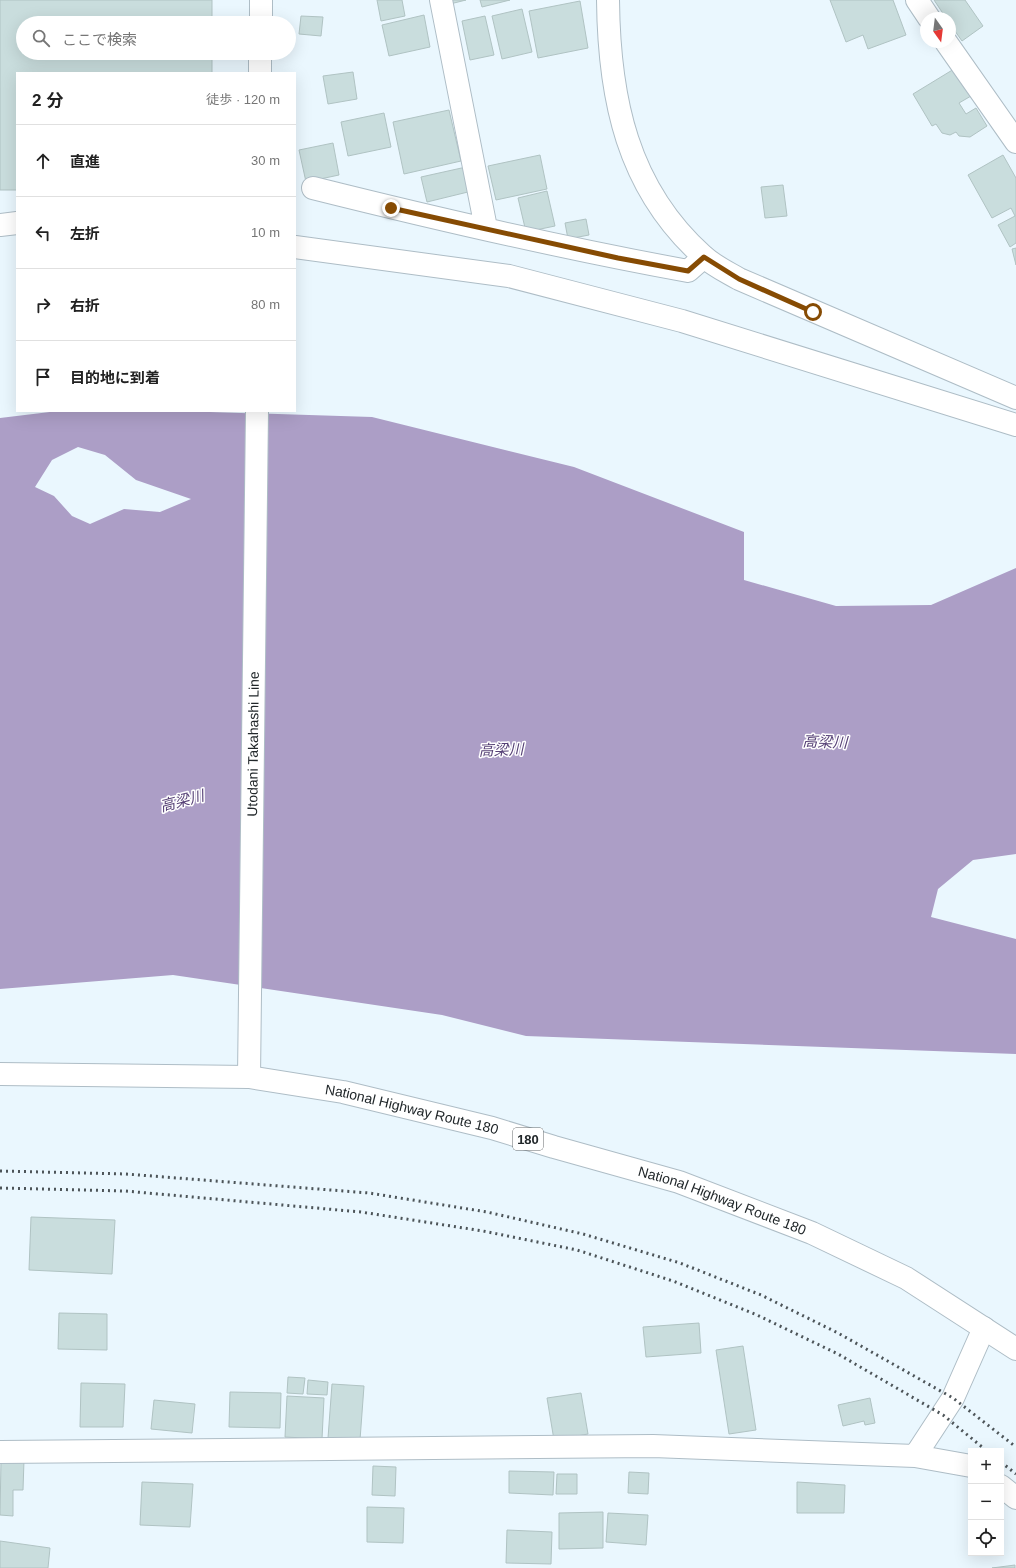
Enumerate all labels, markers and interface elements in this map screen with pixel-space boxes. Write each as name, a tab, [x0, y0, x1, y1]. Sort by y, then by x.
north arrow	[920, 12, 956, 48]
search box	[16, 16, 296, 60]
icon: search	[30, 27, 52, 49]
text: ここで検索	[62, 31, 137, 48]
text: 2 分	[32, 91, 63, 110]
text: 徒歩 · 120 m	[206, 92, 280, 107]
icon: ahead	[32, 150, 54, 172]
text: 直進	[70, 153, 100, 170]
text: 30 m	[251, 153, 280, 168]
route end	[382, 199, 400, 217]
icon: left	[32, 222, 54, 244]
text: 左折	[70, 225, 100, 242]
text: 10 m	[251, 225, 280, 240]
icon: right	[32, 294, 54, 316]
text: 右折	[70, 297, 100, 314]
text: 80 m	[251, 297, 280, 312]
route start	[804, 303, 822, 321]
icon: arrive	[32, 366, 54, 388]
text: 目的地に到着	[70, 369, 160, 386]
street label: Utodani Takahashi Line	[244, 671, 262, 817]
water label: 高梁川	[802, 732, 850, 751]
water label: 高梁川	[478, 740, 526, 759]
water label: 高梁川	[158, 786, 208, 815]
street label: National Highway Route 180	[324, 1081, 501, 1138]
road number: 180	[513, 1128, 543, 1150]
street label: National Highway Route 180	[636, 1163, 809, 1238]
map controls	[968, 1448, 1004, 1556]
button: +	[968, 1448, 1004, 1484]
button: −	[968, 1484, 1004, 1520]
button: locate	[968, 1520, 1004, 1556]

